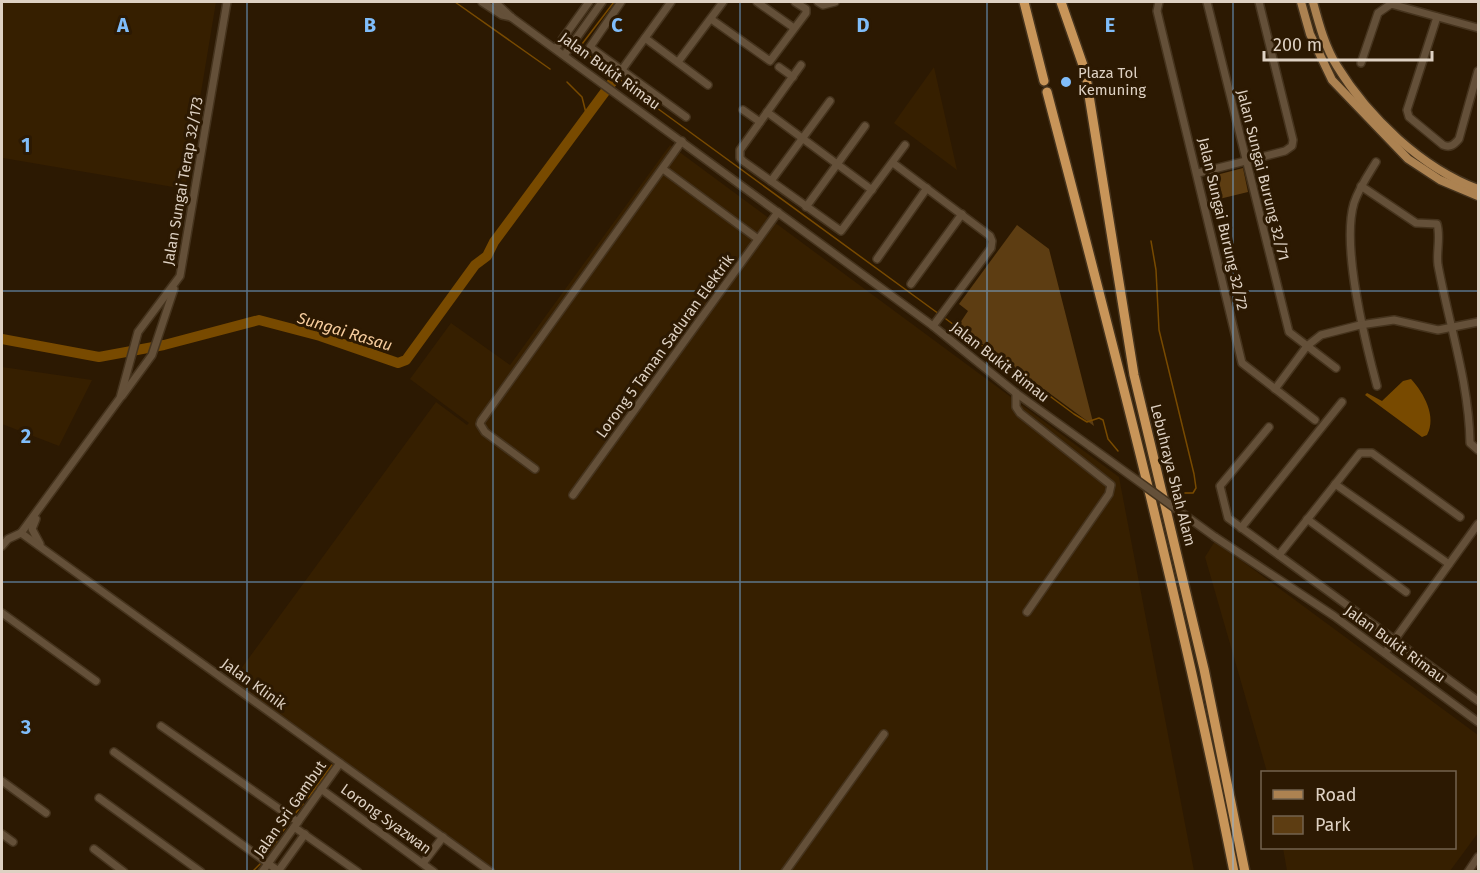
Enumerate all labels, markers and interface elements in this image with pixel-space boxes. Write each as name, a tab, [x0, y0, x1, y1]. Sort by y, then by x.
text: A	[116, 13, 130, 37]
text: B	[364, 13, 376, 37]
text: C	[611, 13, 623, 37]
text: D	[856, 13, 870, 37]
text: E	[1105, 13, 1115, 37]
scale bar	[1264, 24, 1432, 62]
street label: Jalan Bukit Rimau	[556, 28, 664, 114]
text: 200 m	[1273, 34, 1322, 56]
place label: Plaza Tol Kemuning	[1078, 64, 1146, 99]
marker: Plaza Tol Kemuning	[1059, 75, 1073, 89]
street label: Jalan Sungai Burung 32/71	[1233, 88, 1293, 262]
street label: Jalan Sungai Terap 32/173	[159, 95, 207, 267]
text: 1	[21, 133, 31, 157]
street label: Jalan Sungai Burung 32/72	[1194, 136, 1252, 312]
street label: Lorong 5 Taman Saduran Elektrik	[592, 250, 738, 441]
water label: Sungai Rasau	[294, 308, 395, 355]
street label: Jalan Bukit Rimau	[947, 318, 1053, 406]
street label: Lebuhraya Shah Alam	[1147, 402, 1199, 548]
text: 2	[21, 424, 31, 448]
street label: Jalan Bukit Rimau	[1341, 601, 1449, 687]
street label: Jalan Klinik	[218, 654, 290, 714]
text: 3	[20, 715, 31, 739]
street label: Jalan Sri Gambut	[250, 757, 330, 861]
legend	[1261, 771, 1456, 849]
street label: Lorong Syazwan	[337, 780, 435, 858]
text: Road	[1315, 784, 1357, 806]
text: Park	[1315, 814, 1351, 836]

